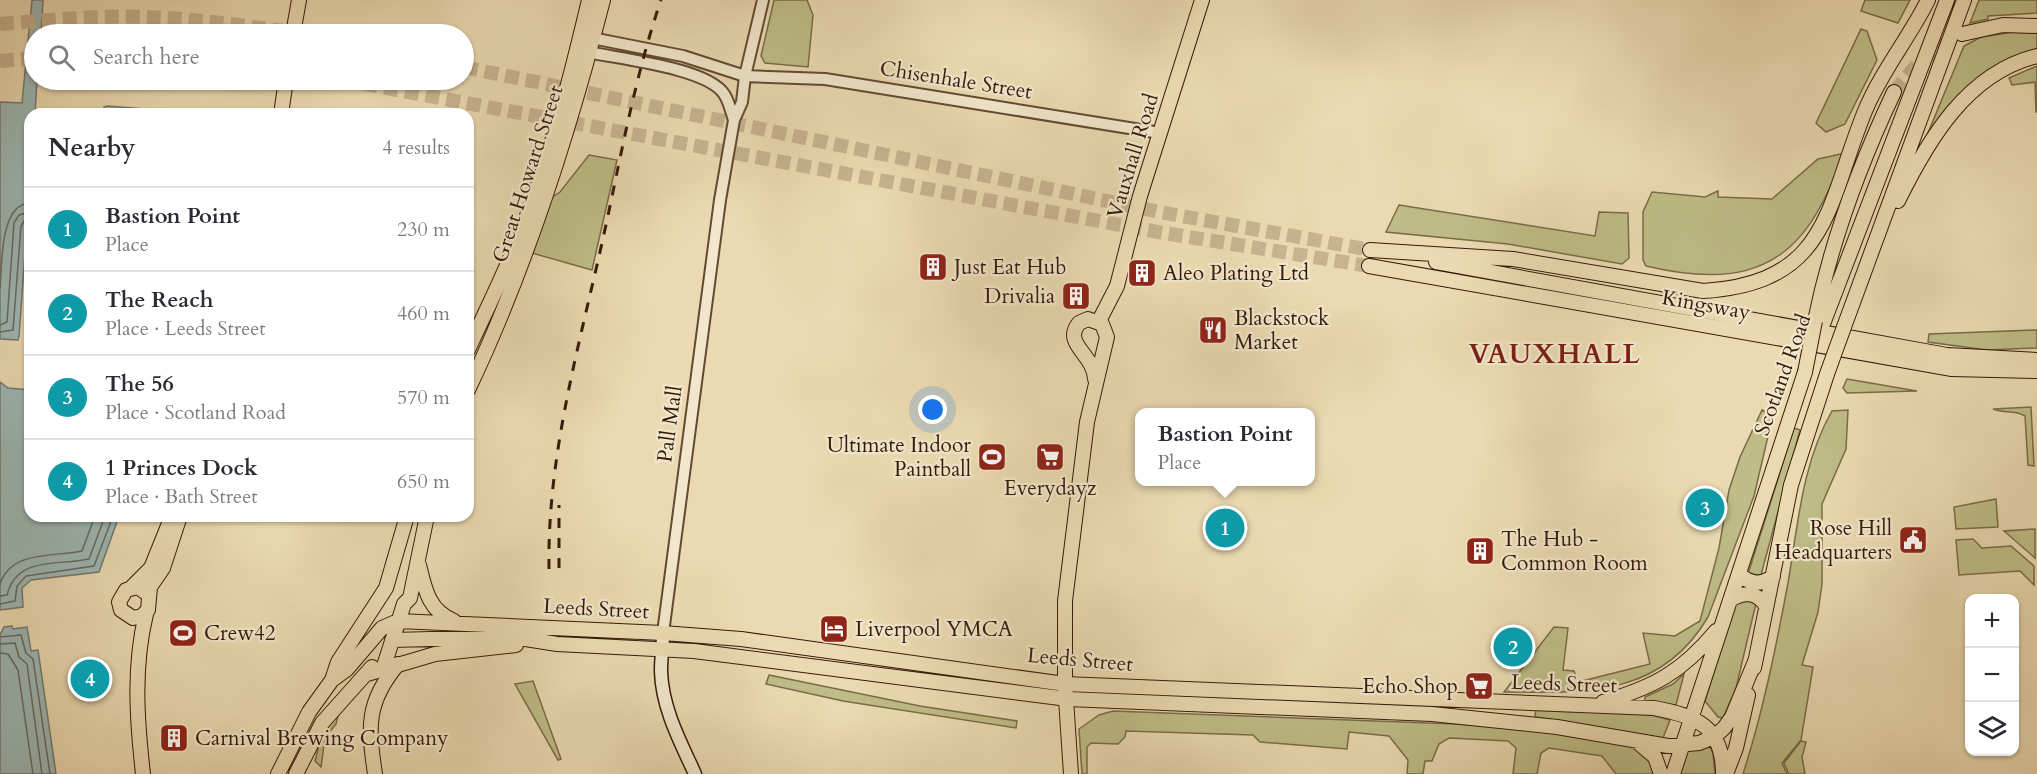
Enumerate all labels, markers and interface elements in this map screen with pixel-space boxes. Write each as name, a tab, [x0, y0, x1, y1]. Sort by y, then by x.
search box	[24, 24, 474, 90]
icon: search	[45, 41, 78, 74]
text: Search here	[93, 42, 200, 72]
street label: Chisenhale Street	[878, 54, 1034, 106]
street label: Great Howard Street	[486, 81, 570, 266]
street label: Vauxhall Road	[1100, 90, 1166, 222]
text: Nearby	[48, 130, 136, 165]
text: 4 results	[382, 134, 450, 161]
text: Bastion Point	[105, 201, 240, 231]
text: 1	[62, 216, 73, 243]
text: 230 m	[397, 216, 450, 243]
text: Place	[105, 231, 149, 258]
building icon: Just Eat Hub	[917, 251, 949, 283]
place label: Just Eat Hub	[951, 253, 1067, 282]
building icon: Aleo Plating Ltd	[1126, 257, 1158, 289]
place label: Aleo Plating Ltd	[1163, 259, 1309, 288]
building icon: Drivalia	[1060, 280, 1092, 312]
place label: Drivalia	[984, 282, 1055, 311]
street label: Kingsway	[1660, 283, 1752, 327]
text: The Reach	[105, 285, 214, 315]
text: 2	[62, 300, 73, 327]
text: 460 m	[397, 300, 450, 327]
place label: Blackstock Market	[1234, 304, 1330, 357]
street label: Scotland Road	[1748, 310, 1818, 440]
restaurant icon: Blackstock Market	[1197, 314, 1229, 346]
text: Place · Leeds Street	[105, 315, 266, 342]
district label: VAUXHALL	[1469, 336, 1641, 373]
text: The 56	[105, 369, 174, 399]
text: 3	[62, 384, 73, 411]
text: 570 m	[397, 384, 450, 411]
street label: Pall Mall	[650, 384, 690, 464]
your location	[918, 395, 947, 424]
text: Place · Scotland Road	[105, 399, 286, 426]
popup	[1135, 408, 1315, 486]
text: Bastion Point	[1158, 419, 1292, 449]
place label: Ultimate Indoor Paintball	[827, 431, 971, 484]
sports icon: Ultimate Indoor Paintball	[976, 441, 1008, 473]
supermarket icon: Everydayz	[1034, 441, 1066, 473]
text: Place	[1158, 449, 1201, 476]
text: 1 Princes Dock	[105, 453, 258, 483]
text: 4	[62, 468, 73, 495]
text: 650 m	[397, 468, 450, 495]
place label: Everydayz	[1004, 474, 1097, 503]
text: Place · Bath Street	[105, 483, 258, 510]
pin: 3	[1686, 486, 1724, 530]
pin: 1	[1206, 506, 1244, 550]
place label: Rose Hill Headquarters	[1774, 514, 1892, 567]
public building icon: Rose Hill Headquarters	[1897, 524, 1929, 556]
place label: The Hub - Common Room	[1501, 525, 1648, 578]
building icon: The Hub - Common Room	[1464, 535, 1496, 567]
street label: Leeds Street	[542, 592, 650, 626]
map controls	[1965, 594, 2019, 756]
button: +	[1965, 594, 2019, 648]
hotel icon: Liverpool YMCA	[818, 613, 850, 645]
place label: Liverpool YMCA	[855, 615, 1013, 644]
sports icon: Crew42	[167, 617, 199, 649]
place label: Crew42	[204, 619, 276, 648]
pin: 2	[1494, 624, 1532, 670]
street label: Leeds Street	[1026, 641, 1134, 679]
button: −	[1965, 648, 2019, 702]
pin: 4	[70, 656, 110, 702]
street label: Leeds Street	[1510, 668, 1618, 700]
supermarket icon: Echo Shop	[1463, 670, 1495, 702]
place label: Echo Shop	[1362, 672, 1458, 701]
button: layers	[1965, 702, 2019, 756]
building icon: Carnival Brewing Company	[158, 722, 190, 754]
place label: Carnival Brewing Company	[195, 724, 448, 753]

